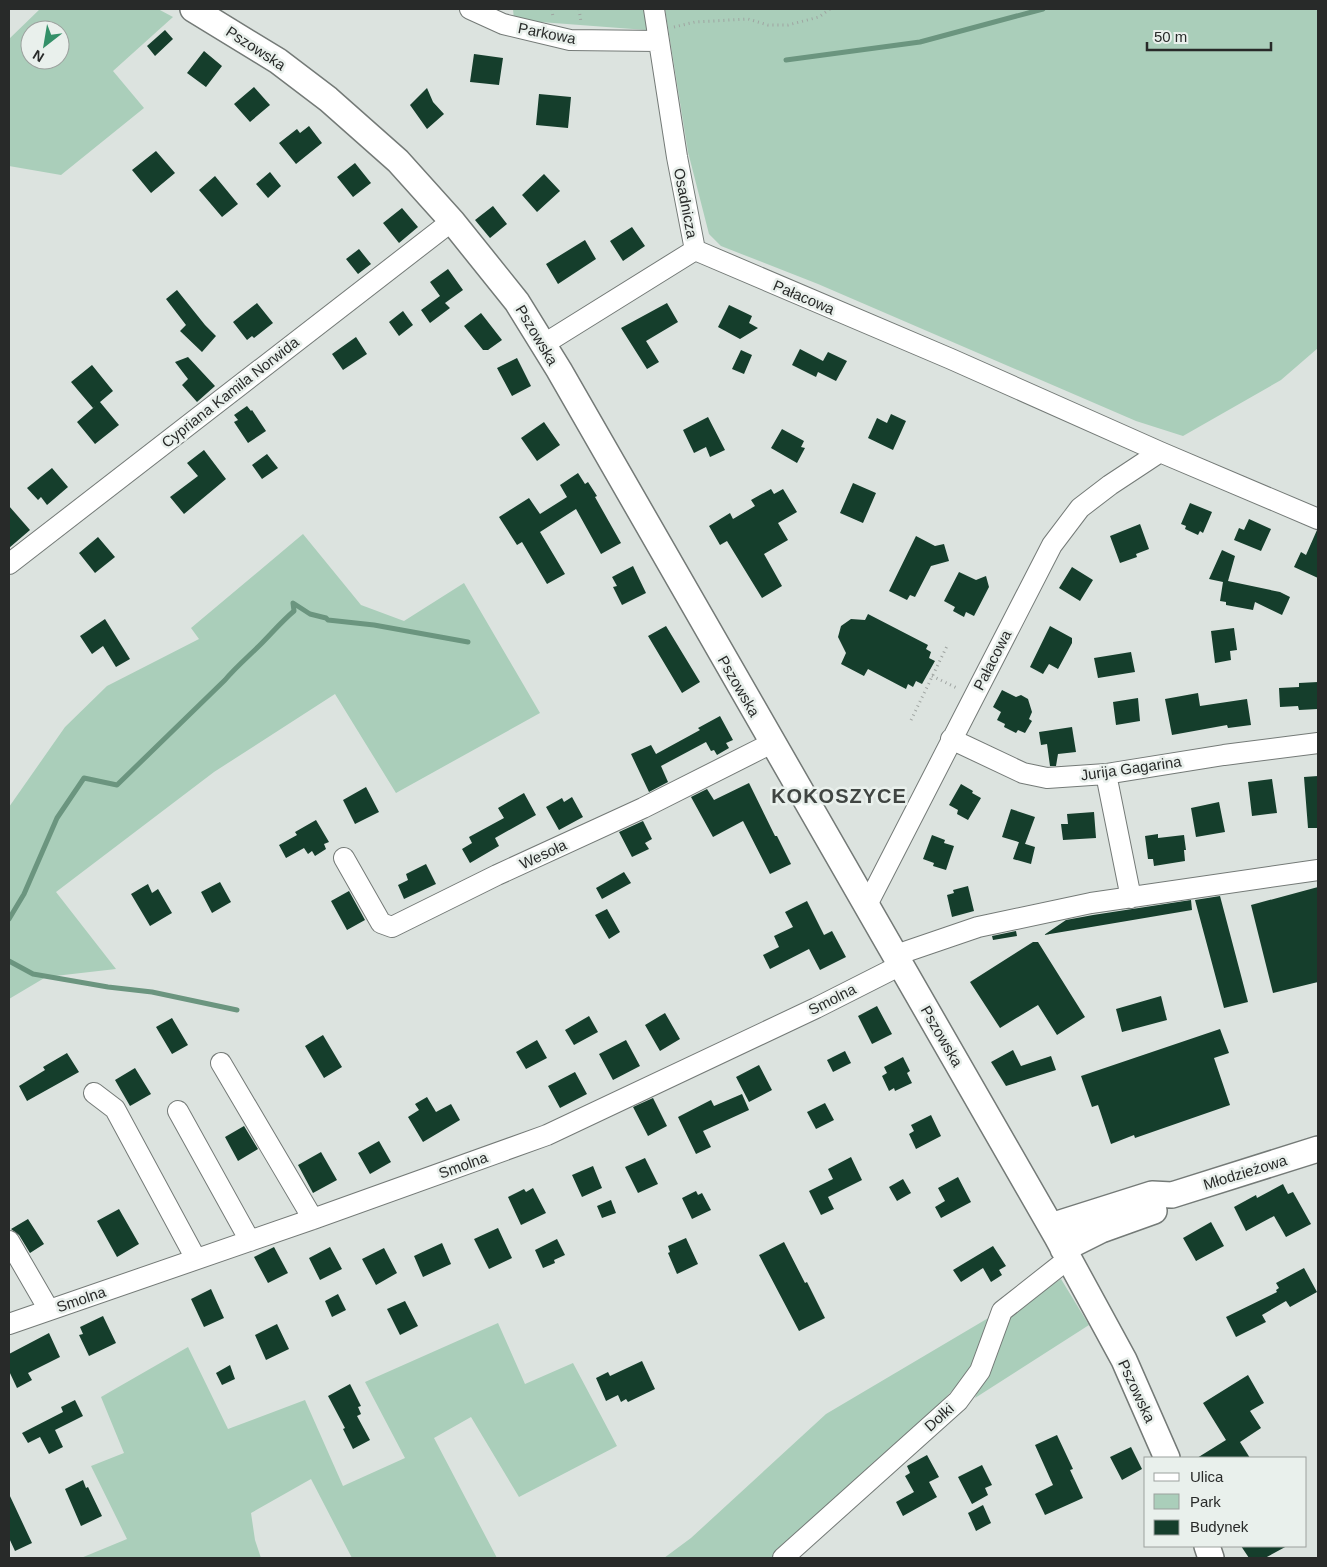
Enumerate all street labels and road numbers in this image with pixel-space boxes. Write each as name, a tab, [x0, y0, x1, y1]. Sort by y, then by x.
street label: Parkowa	[517, 19, 578, 47]
street label: Pszowska	[223, 22, 289, 74]
street label: Osadnicza	[671, 167, 701, 240]
street label: Pałacowa	[771, 276, 838, 318]
street label: Pszowska	[512, 302, 562, 369]
street label: Cypriana Kamila Norwida	[158, 333, 302, 451]
street label: Pałacowa	[970, 627, 1015, 693]
street label: Pszowska	[715, 653, 764, 720]
street label: Jurija Gagarina	[1079, 752, 1183, 783]
street label: Wesoła	[517, 836, 570, 872]
street label: Smolna	[805, 980, 859, 1018]
street label: Pszowska	[918, 1003, 967, 1070]
street label: Smolna	[436, 1148, 490, 1182]
street label: Młodzieżowa	[1201, 1151, 1290, 1193]
street label: Smolna	[54, 1282, 108, 1315]
street label: Pszowska	[1115, 1357, 1159, 1426]
street label: Dołki	[921, 1400, 957, 1434]

